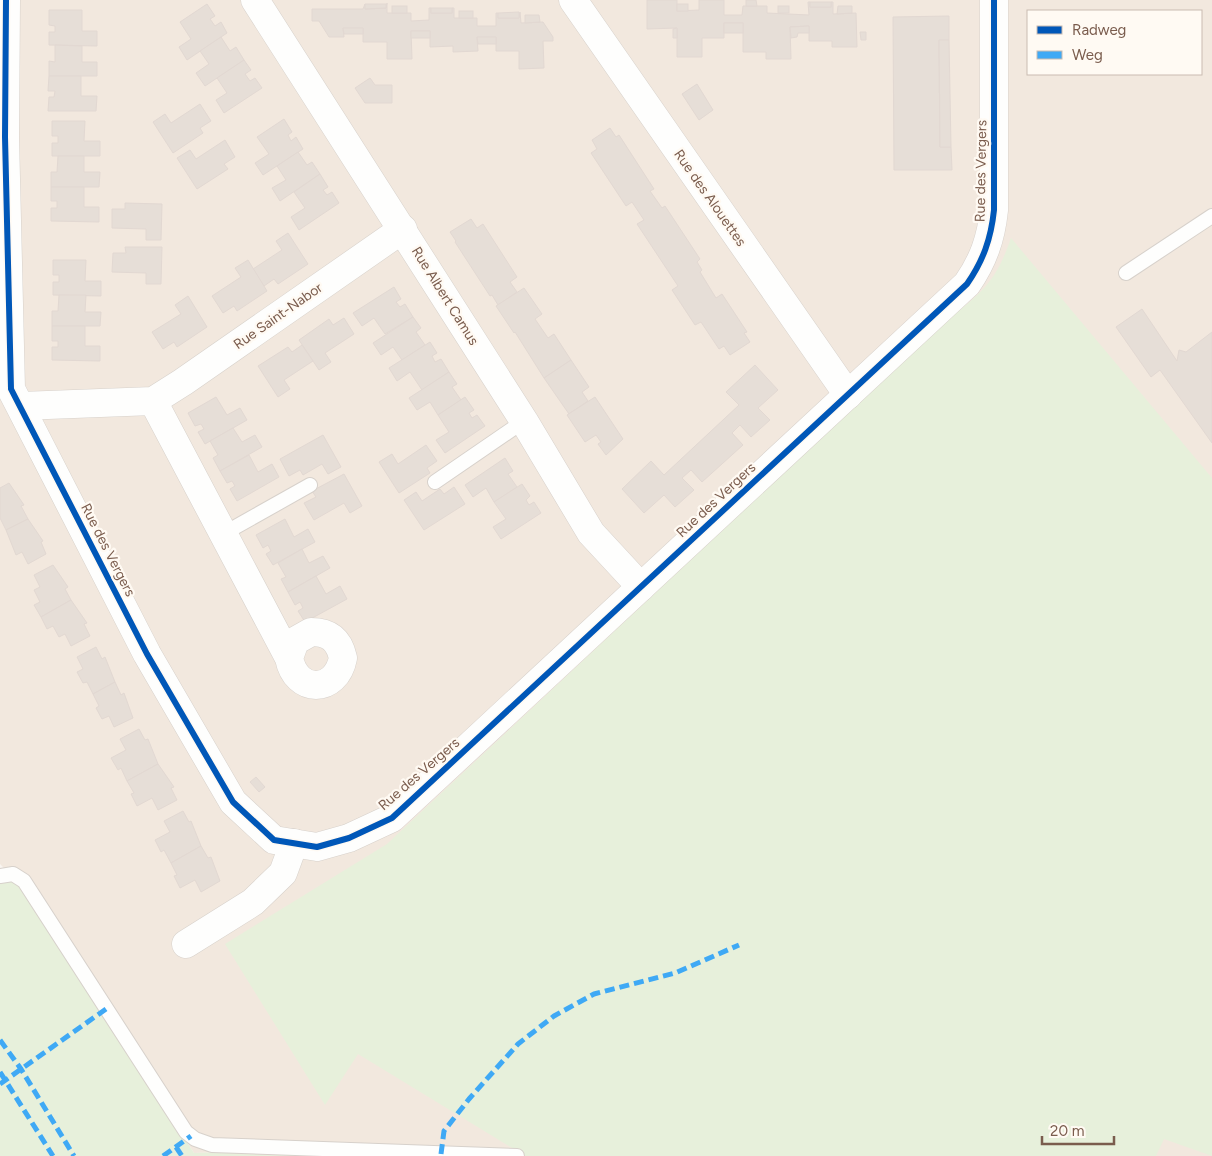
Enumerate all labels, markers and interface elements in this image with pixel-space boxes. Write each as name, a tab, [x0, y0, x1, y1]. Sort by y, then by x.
legend	[1027, 10, 1202, 75]
text: Radweg	[1072, 21, 1126, 39]
text: Weg	[1072, 46, 1103, 64]
street label: Rue des Vergers	[972, 120, 990, 222]
street label: Rue des Alouettes	[670, 146, 750, 250]
street label: Rue Albert Camus	[408, 244, 482, 348]
street label: Rue Saint-Nabor	[230, 279, 326, 353]
street label: Rue des Vergers	[673, 459, 759, 541]
street label: Rue des Vergers	[77, 501, 139, 599]
street label: Rue des Vergers	[375, 734, 463, 814]
scale bar	[1042, 1114, 1114, 1146]
text: 20 m	[1050, 1122, 1084, 1140]

